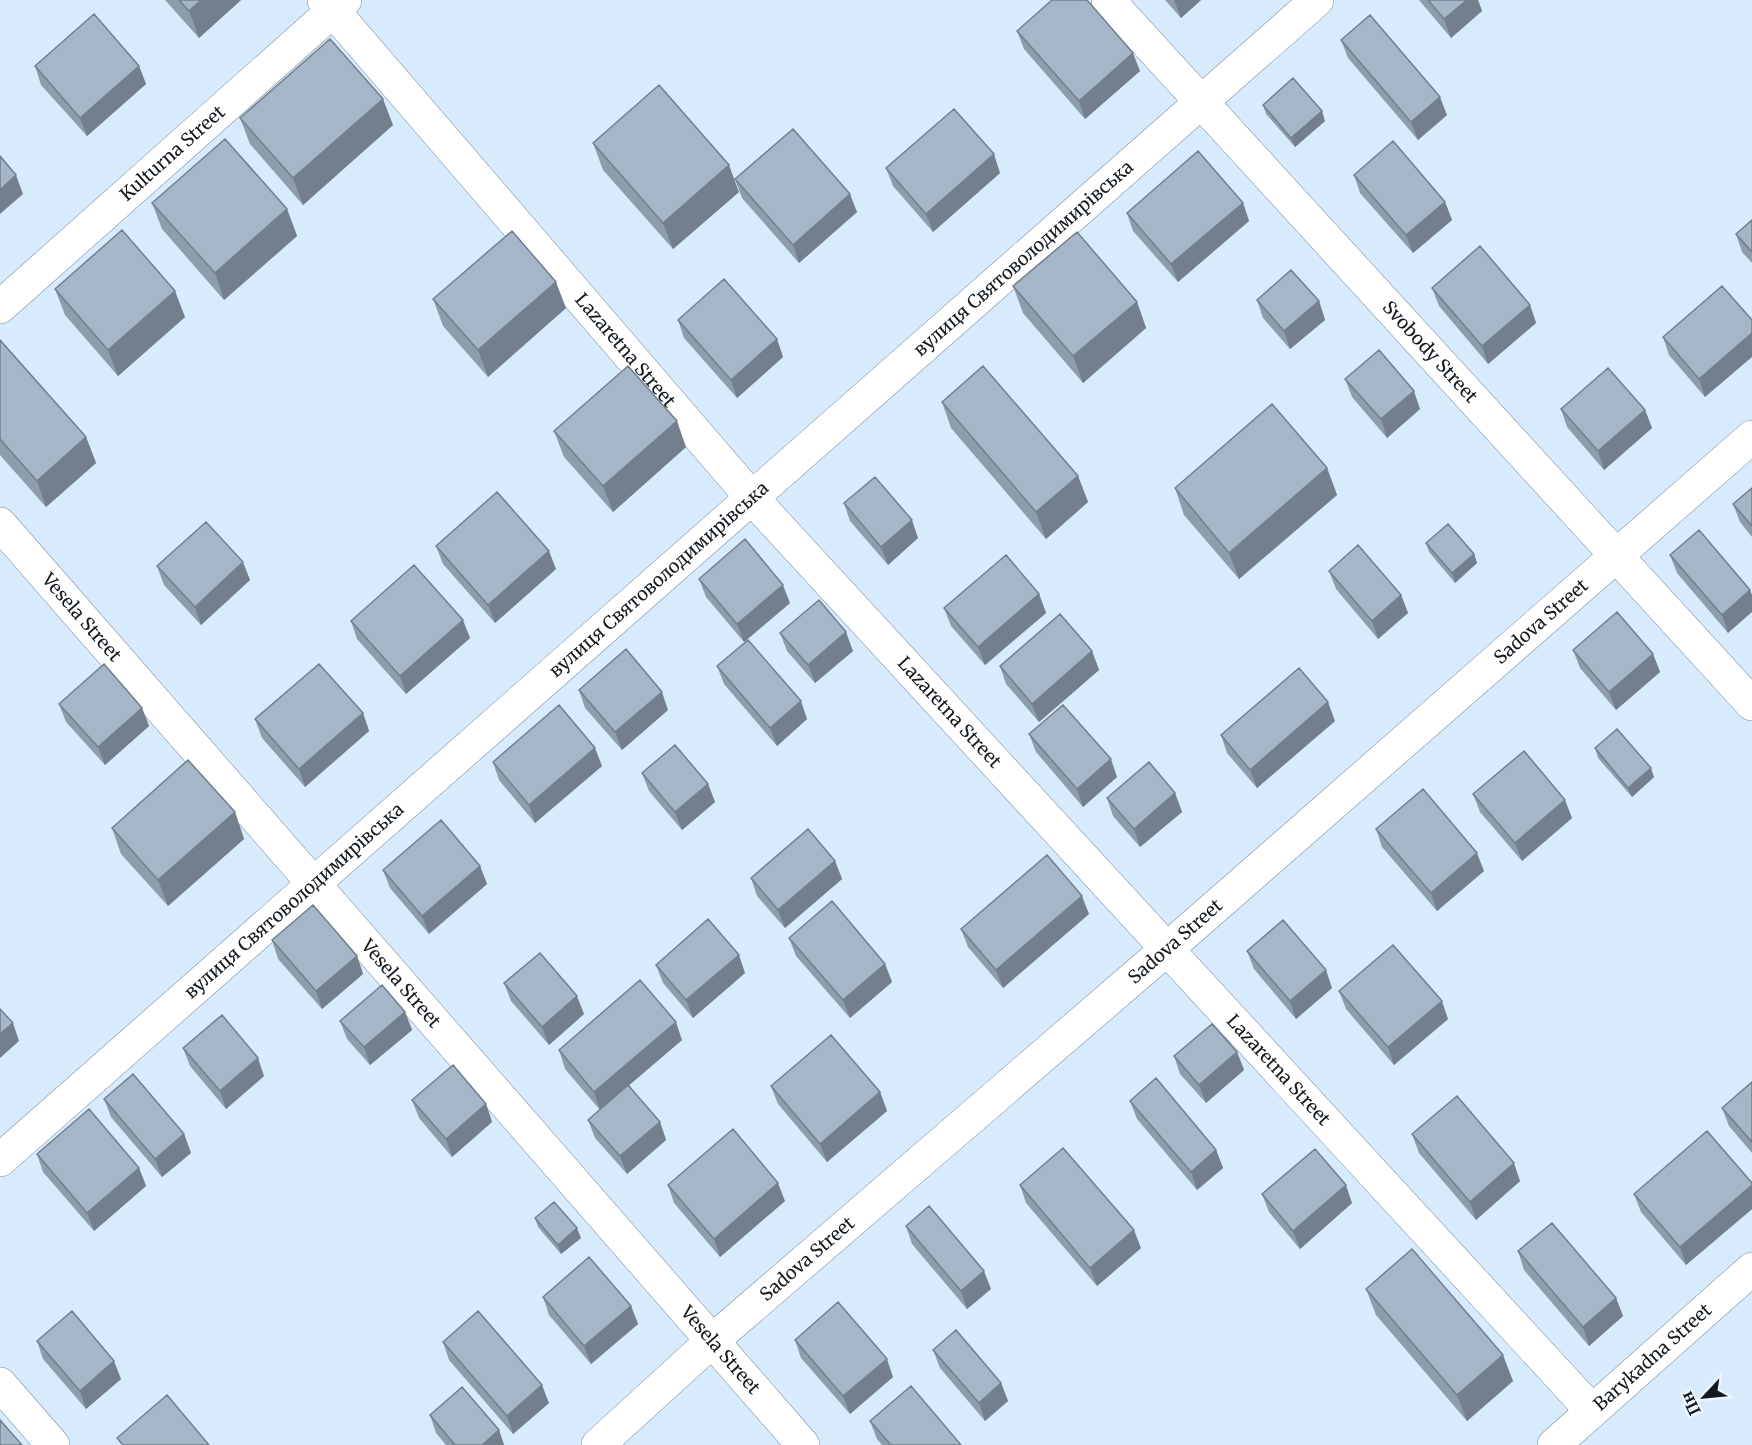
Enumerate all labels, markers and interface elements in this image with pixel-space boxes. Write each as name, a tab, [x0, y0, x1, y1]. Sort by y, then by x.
street label: Kulturna Street	[115, 100, 229, 206]
street label: вулиця Святоволодимирівська	[909, 155, 1138, 361]
street label: Lazaretna Street	[570, 288, 681, 412]
street label: Svobody Street	[1378, 296, 1483, 407]
street label: вулиця Святоволодимирівська	[544, 476, 773, 682]
street label: Vesela Street	[36, 567, 127, 666]
street label: Sadova Street	[1489, 574, 1593, 669]
street label: Lazaretna Street	[893, 652, 1007, 772]
street label: вулиця Святоволодимирівська	[179, 797, 409, 1003]
street label: Sadova Street	[1123, 894, 1227, 989]
street label: Vesela Street	[356, 934, 446, 1032]
street label: Lazaretna Street	[1222, 1009, 1336, 1130]
street label: Sadova Street	[755, 1211, 859, 1306]
street label: Barykadna Street	[1589, 1298, 1716, 1415]
street label: Vesela Street	[675, 1300, 765, 1399]
north arrow	[1674, 1367, 1734, 1427]
text: Пн	[1676, 1388, 1705, 1419]

